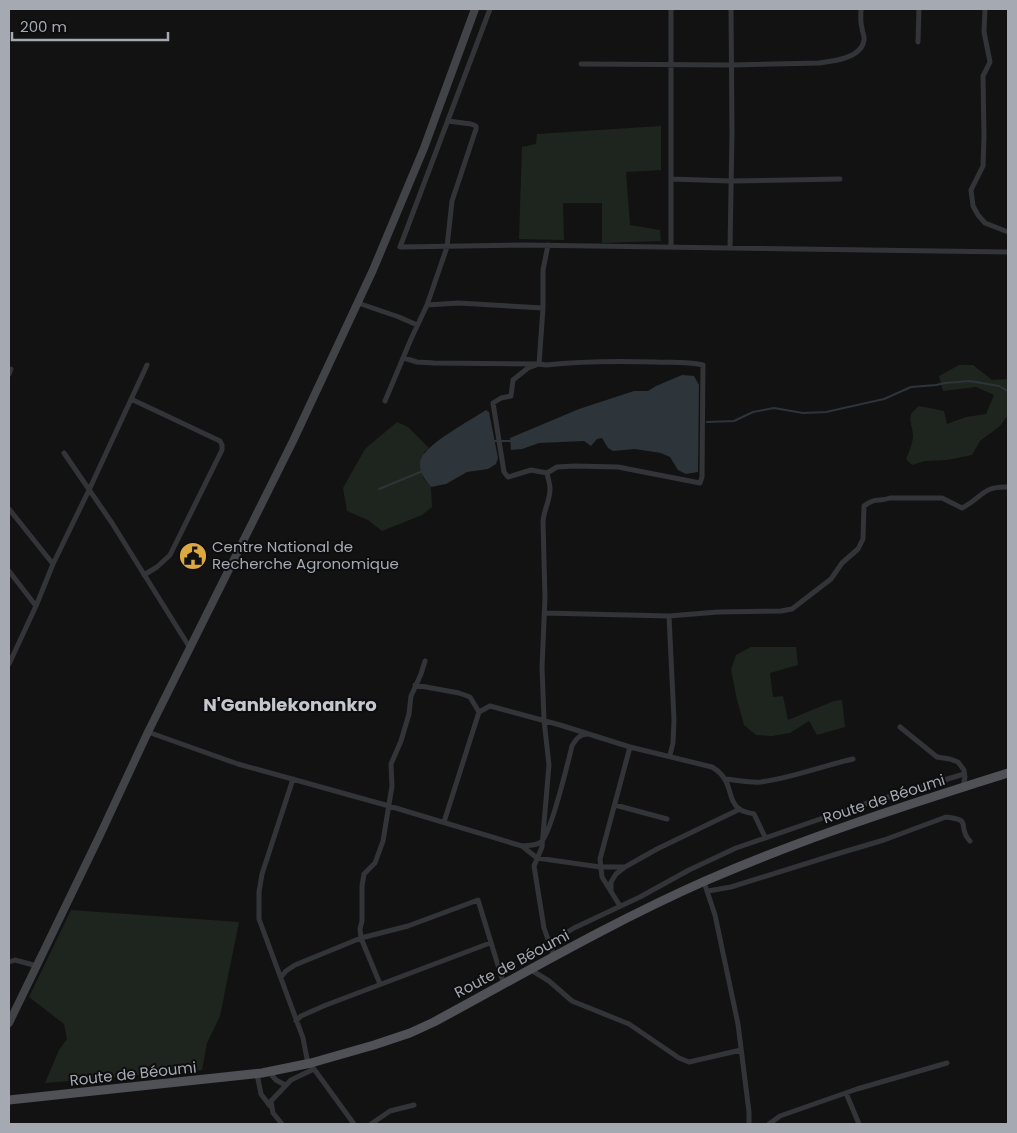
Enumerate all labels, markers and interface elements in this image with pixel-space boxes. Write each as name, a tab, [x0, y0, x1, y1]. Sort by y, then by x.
scale bar	[12, 10, 169, 42]
text: 200 m	[20, 16, 67, 37]
place label: Centre National de Recherche Agronomique	[212, 536, 399, 574]
public building icon: Centre National de Recherche Agronomique	[178, 541, 208, 571]
district label: N'Ganblekonankro	[203, 692, 377, 717]
street label: Route de Béoumi	[820, 769, 948, 828]
street label: Route de Béoumi	[451, 924, 573, 1003]
street label: Route de Béoumi	[69, 1056, 197, 1091]

